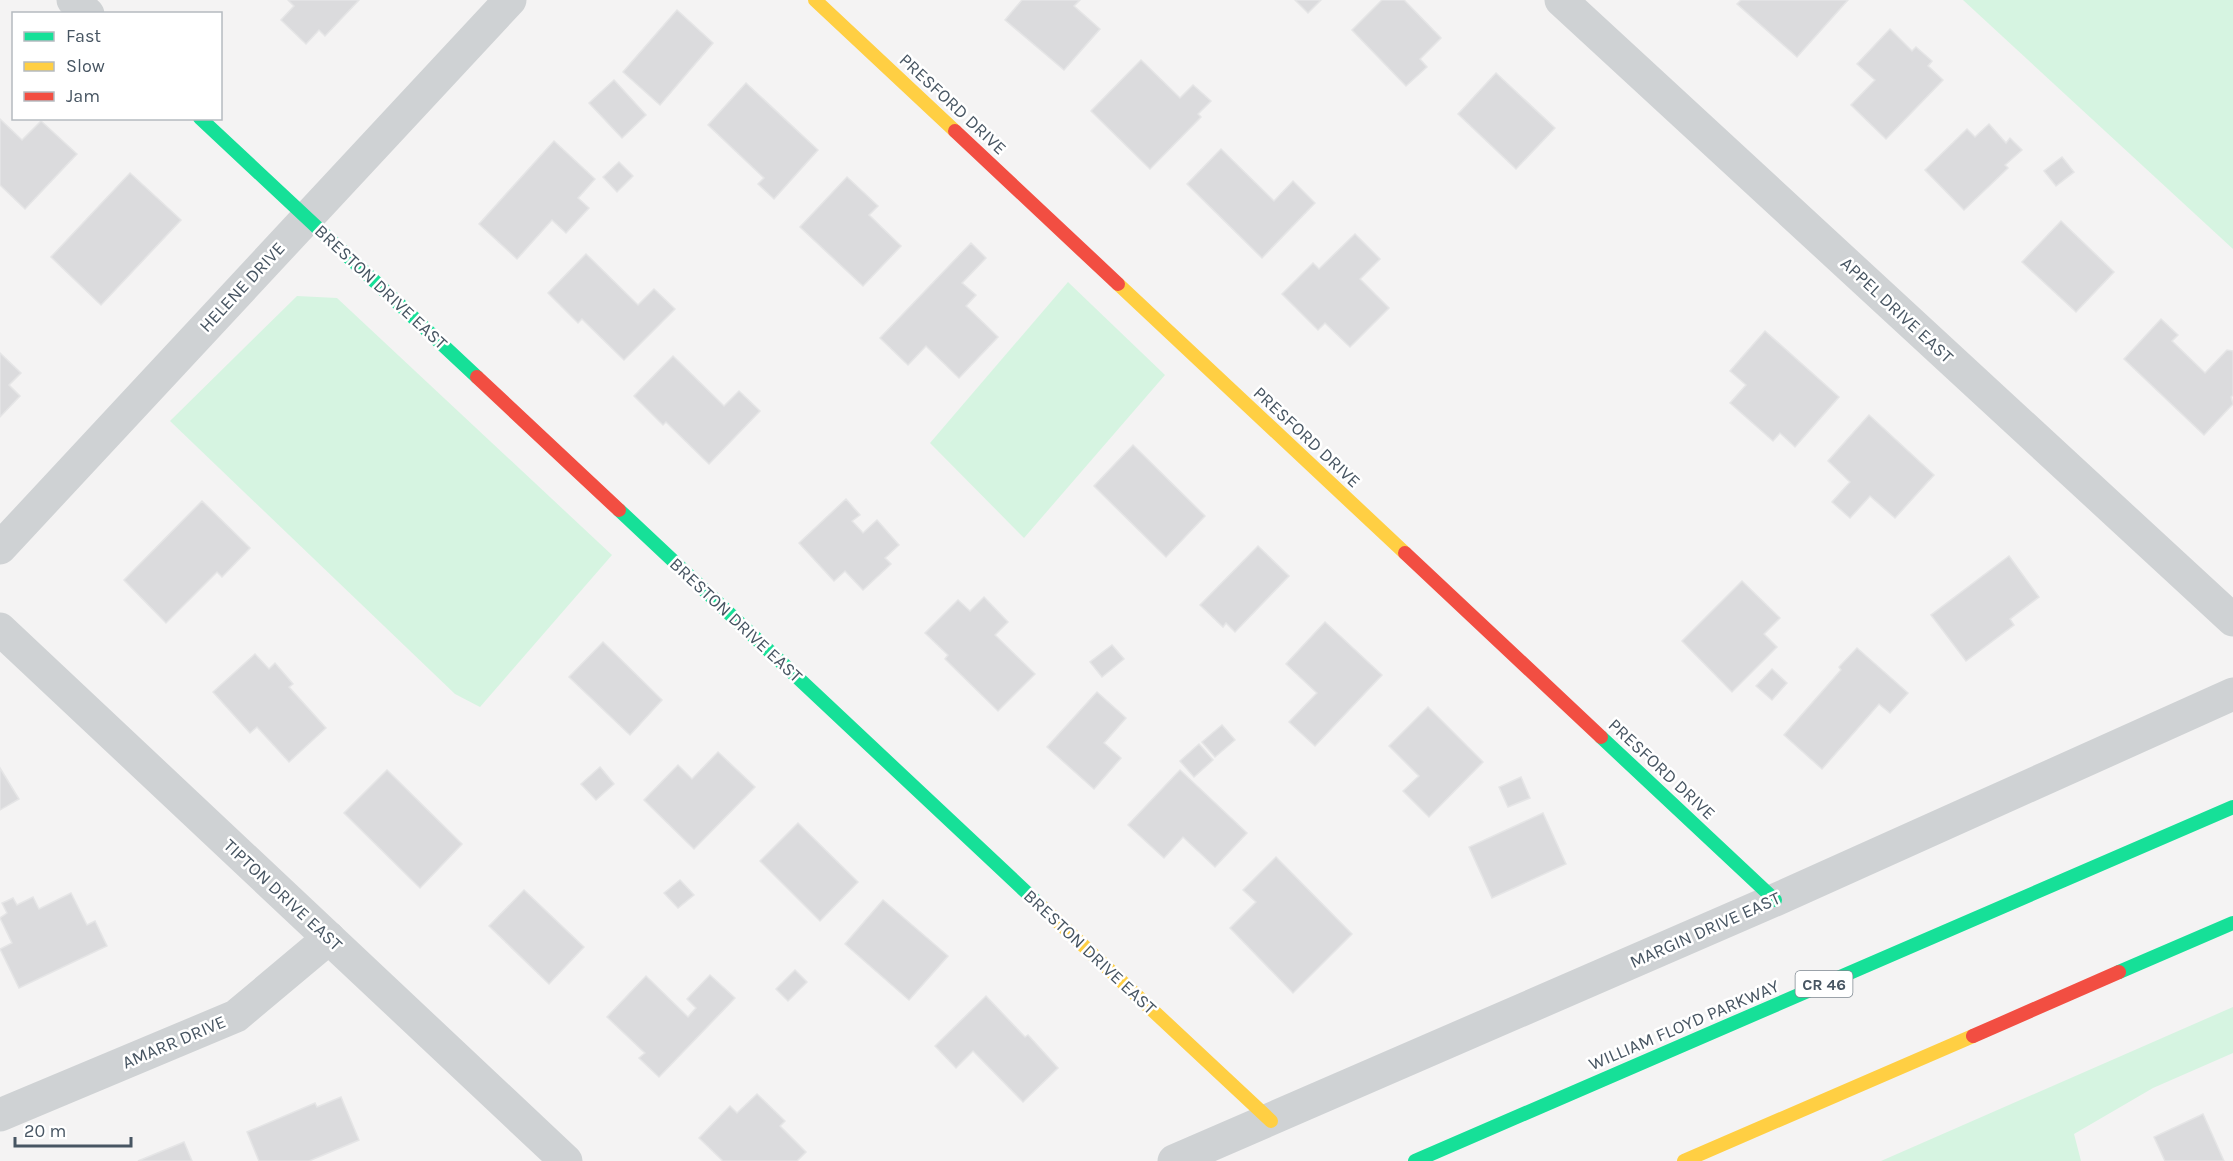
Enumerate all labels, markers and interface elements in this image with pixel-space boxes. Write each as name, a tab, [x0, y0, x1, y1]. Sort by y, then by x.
legend	[12, 12, 222, 120]
text: Fast	[66, 25, 101, 47]
street label: PRESFORD DRIVE	[895, 49, 1011, 159]
text: Slow	[66, 55, 105, 77]
text: Jam	[66, 85, 100, 107]
street label: BRESTON DRIVE EAST	[310, 220, 452, 354]
street label: HELENE DRIVE	[195, 237, 289, 337]
street label: APPEL DRIVE EAST	[1836, 252, 1958, 368]
street label: PRESFORD DRIVE	[1249, 382, 1365, 492]
street label: BRESTON DRIVE EAST	[665, 553, 807, 687]
street label: PRESFORD DRIVE	[1604, 714, 1720, 824]
street label: TIPTON DRIVE EAST	[219, 834, 347, 956]
street label: BRESTON DRIVE EAST	[1019, 885, 1161, 1019]
street label: MARGIN DRIVE EAST	[1626, 887, 1784, 973]
road number: CR 46	[1796, 971, 1852, 997]
street label: WILLIAM FLOYD PARKWAY	[1585, 975, 1783, 1075]
street label: AMARR DRIVE	[119, 1010, 229, 1074]
scale bar	[15, 1110, 130, 1148]
text: 20 m	[24, 1120, 66, 1142]

